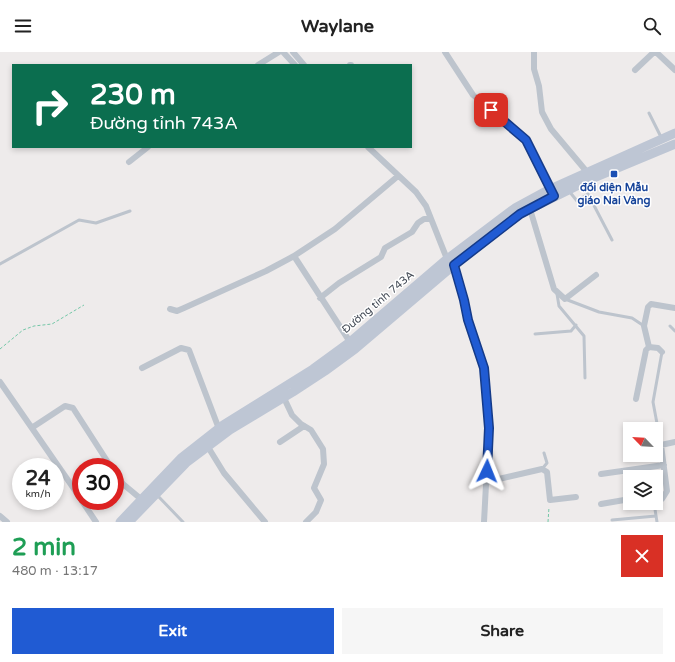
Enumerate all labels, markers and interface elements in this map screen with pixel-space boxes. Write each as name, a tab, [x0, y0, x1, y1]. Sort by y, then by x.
icon: menu	[12, 15, 34, 37]
text: Waylane	[301, 15, 374, 37]
icon: search	[641, 15, 663, 37]
text: 230 m	[90, 78, 176, 112]
icon: right	[24, 80, 76, 132]
pin	[474, 93, 508, 127]
icon: arrive	[480, 99, 502, 121]
text: Đường tỉnh 743A	[90, 112, 238, 134]
marker: đối diện Mẫu giáo Nai Vàng	[609, 169, 619, 179]
place label: đối diện Mẫu giáo Nai Vàng	[578, 181, 650, 208]
street label: Đường tỉnh 743A	[339, 268, 417, 336]
north arrow	[623, 422, 663, 462]
map controls	[623, 422, 663, 510]
position arrow	[466, 450, 508, 492]
speed limit sign: 30	[72, 458, 124, 510]
text: 24	[25, 467, 51, 491]
button: layers	[623, 470, 663, 510]
text: km/h	[25, 488, 51, 500]
text: 2 min	[12, 533, 76, 562]
button: close	[621, 535, 663, 577]
text: 480 m · 13:17	[12, 563, 98, 579]
button: Exit	[12, 608, 334, 654]
button: Share	[342, 608, 663, 654]

